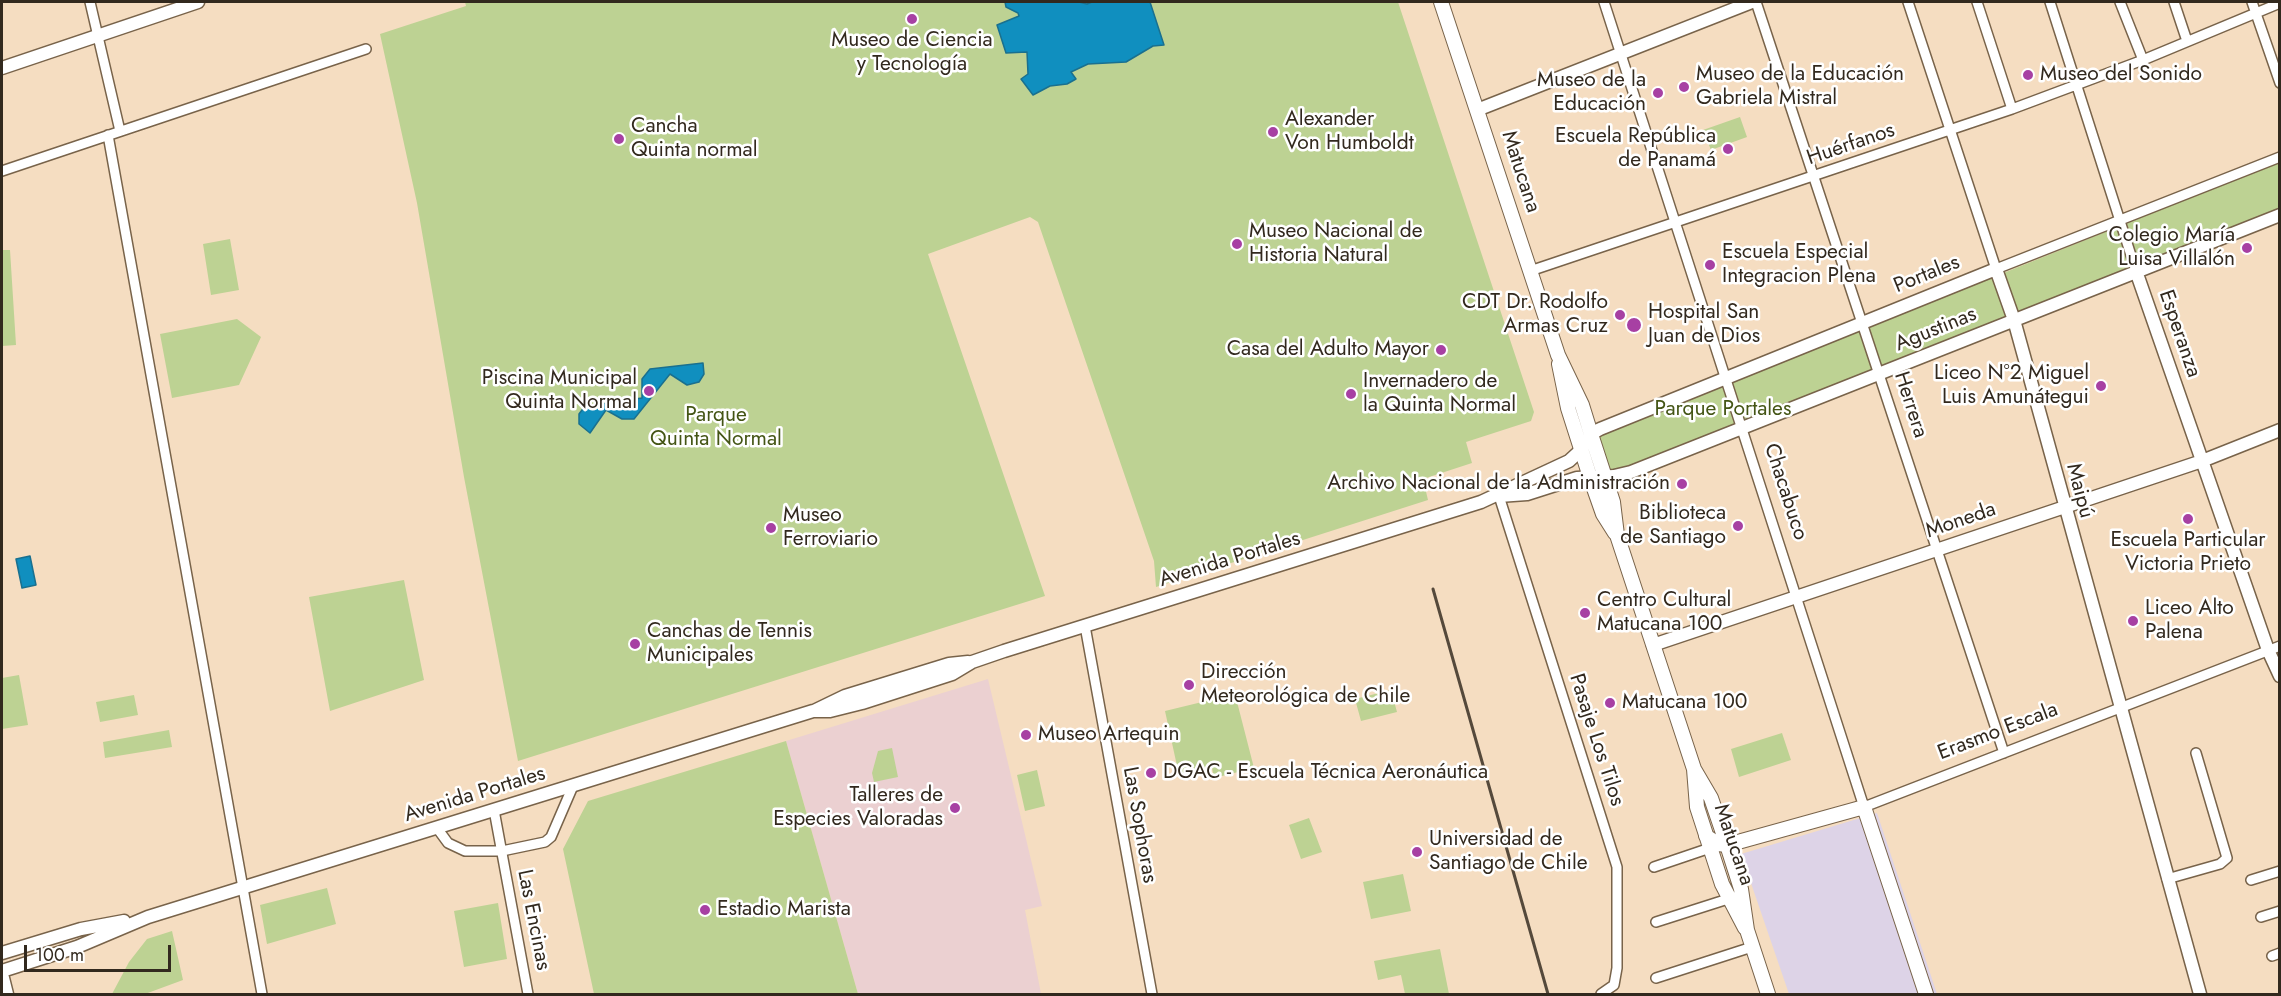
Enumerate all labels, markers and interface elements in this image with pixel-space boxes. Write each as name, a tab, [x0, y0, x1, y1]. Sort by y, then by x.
marker: Museo de Ciencia y Tecnología	[905, 12, 919, 26]
place label: Museo de Ciencia y Tecnología	[831, 28, 993, 78]
place label: Museo de la Educación Gabriela Mistral	[1696, 62, 1904, 112]
place label: Museo del Sonido	[2040, 62, 2202, 88]
place label: Museo de la Educación	[1537, 68, 1646, 118]
marker: Museo del Sonido	[2021, 68, 2035, 82]
marker: Museo de la Educación Gabriela Mistral	[1677, 80, 1691, 94]
marker: Museo de la Educación	[1651, 86, 1665, 100]
place label: Alexander Von Humboldt	[1285, 107, 1414, 157]
place label: Cancha Quinta normal	[631, 114, 758, 164]
street label: Huérfanos	[1804, 118, 1898, 172]
place label: Escuela República de Panamá	[1555, 124, 1716, 174]
marker: Alexander Von Humboldt	[1266, 125, 1280, 139]
street label: Matucana	[1495, 128, 1545, 216]
marker: Cancha Quinta normal	[612, 132, 626, 146]
marker: Escuela República de Panamá	[1721, 142, 1735, 156]
place label: Museo Nacional de Historia Natural	[1249, 219, 1422, 269]
place label: Colegio María Luisa Villalón	[2108, 223, 2235, 273]
marker: Museo Nacional de Historia Natural	[1230, 237, 1244, 251]
place label: Escuela Especial Integracion Plena	[1722, 240, 1876, 290]
marker: Colegio María Luisa Villalón	[2240, 241, 2254, 255]
street label: Portales	[1890, 250, 1964, 300]
marker: Escuela Especial Integracion Plena	[1703, 258, 1717, 272]
street label: Esperanza	[2152, 287, 2206, 381]
place label: CDT Dr. Rodolfo Armas Cruz	[1462, 290, 1608, 340]
place label: Hospital San Juan de Dios	[1648, 300, 1760, 350]
street label: Agustinas	[1892, 302, 1980, 358]
marker: CDT Dr. Rodolfo Armas Cruz	[1613, 308, 1627, 322]
marker: Hospital San Juan de Dios	[1625, 316, 1643, 334]
place label: Casa del Adulto Mayor	[1227, 337, 1429, 363]
marker: Casa del Adulto Mayor	[1434, 343, 1448, 357]
place label: Liceo Nº2 Miguel Luis Amunátegui	[1934, 361, 2089, 411]
place label: Piscina Municipal Quinta Normal	[482, 366, 637, 416]
place label: Invernadero de la Quinta Normal	[1363, 369, 1516, 419]
street label: Herrera	[1888, 369, 1932, 441]
marker: Liceo Nº2 Miguel Luis Amunátegui	[2094, 379, 2108, 393]
marker: Piscina Municipal Quinta Normal	[642, 384, 656, 398]
marker: Invernadero de la Quinta Normal	[1344, 387, 1358, 401]
park label: Parque Portales	[1655, 397, 1791, 423]
park label: Parque Quinta Normal	[650, 403, 782, 453]
street label: Chacabuco	[1758, 440, 1812, 544]
street label: Maipú	[2060, 461, 2098, 521]
place label: Archivo Nacional de la Administración	[1327, 471, 1670, 497]
marker: Archivo Nacional de la Administración	[1675, 477, 1689, 491]
street label: Moneda	[1923, 497, 1999, 545]
place label: Biblioteca de Santiago	[1620, 501, 1726, 551]
place label: Museo Ferroviario	[783, 503, 878, 553]
marker: Escuela Particular Victoria Prieto	[2181, 512, 2195, 526]
marker: Biblioteca de Santiago	[1731, 519, 1745, 533]
marker: Museo Ferroviario	[764, 521, 778, 535]
street label: Avenida Portales	[1156, 527, 1304, 593]
place label: Escuela Particular Victoria Prieto	[2110, 528, 2266, 578]
place label: Centro Cultural Matucana 100	[1597, 588, 1731, 638]
place label: Liceo Alto Palena	[2145, 596, 2234, 646]
marker: Centro Cultural Matucana 100	[1578, 606, 1592, 620]
marker: Liceo Alto Palena	[2126, 614, 2140, 628]
place label: Canchas de Tennis Municipales	[647, 619, 812, 669]
marker: Canchas de Tennis Municipales	[628, 637, 642, 651]
place label: Dirección Meteorológica de Chile	[1201, 660, 1410, 710]
street label: Pasaje Los Tilos	[1563, 671, 1629, 809]
marker: Dirección Meteorológica de Chile	[1182, 678, 1196, 692]
place label: Matucana 100	[1622, 690, 1747, 716]
marker: Matucana 100	[1603, 696, 1617, 710]
street label: Erasmo Escala	[1934, 698, 2062, 766]
place label: Museo Artequin	[1038, 722, 1179, 748]
marker: Museo Artequin	[1019, 728, 1033, 742]
place label: DGAC - Escuela Técnica Aeronáutica	[1163, 760, 1488, 786]
street label: Avenida Portales	[401, 762, 549, 828]
street label: Las Sophoras	[1116, 765, 1162, 885]
marker: DGAC - Escuela Técnica Aeronáutica	[1144, 766, 1158, 780]
place label: Talleres de Especies Valoradas	[773, 783, 943, 833]
marker: Talleres de Especies Valoradas	[948, 801, 962, 815]
street label: Matucana	[1707, 801, 1759, 889]
place label: Universidad de Santiago de Chile	[1429, 827, 1588, 877]
marker: Universidad de Santiago de Chile	[1410, 845, 1424, 859]
street label: Las Encinas	[511, 868, 555, 972]
place label: Estadio Marista	[717, 897, 851, 923]
marker: Estadio Marista	[698, 903, 712, 917]
scale bar	[27, 933, 174, 971]
text: 100 m	[35, 942, 84, 968]

